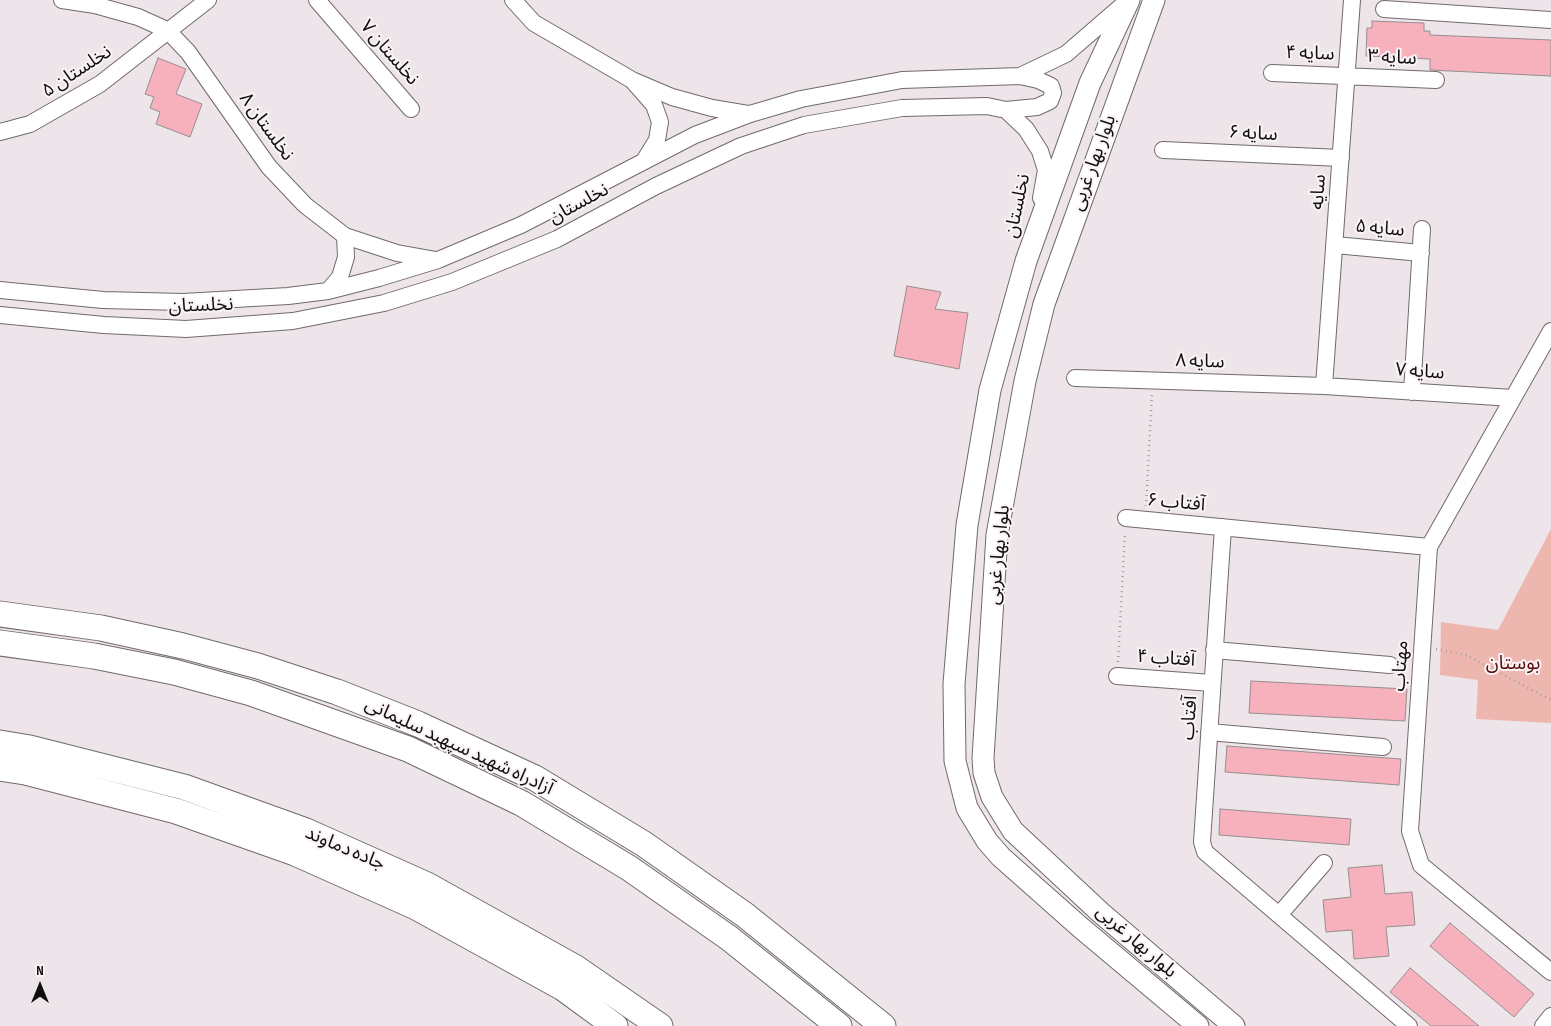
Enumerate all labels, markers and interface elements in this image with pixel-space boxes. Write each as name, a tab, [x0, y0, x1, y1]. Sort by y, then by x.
street label: نخلستان ۷	[355, 16, 423, 90]
street label: نخلستان ۵	[38, 41, 116, 103]
street label: سایه ۴	[1285, 42, 1335, 66]
street label: سایه ۳	[1367, 45, 1417, 71]
street label: نخلستان ۸	[234, 89, 298, 165]
street label: بلوار بهار غربی	[1066, 112, 1122, 214]
street label: سایه ۶	[1228, 121, 1278, 147]
street label: نخلستان	[1000, 172, 1036, 240]
street label: سایه	[1306, 174, 1332, 210]
street label: نخلستان	[545, 179, 613, 229]
street label: سایه ۵	[1354, 215, 1406, 243]
street label: نخلستان	[168, 293, 234, 319]
street label: سایه ۸	[1175, 350, 1225, 374]
street label: سایه ۷	[1395, 359, 1445, 385]
street label: آفتاب ۶	[1146, 489, 1206, 517]
street label: بلوار بهار غربی	[982, 504, 1016, 606]
street label: مهتاب	[1388, 640, 1414, 692]
street label: آفتاب ۴	[1136, 646, 1196, 672]
park label: بوستان	[1486, 653, 1540, 675]
street label: آزادراه شهید سپهبد سلیمانی	[361, 693, 557, 801]
street label: آفتاب	[1177, 695, 1203, 741]
street label: جاده دماوند	[302, 822, 388, 876]
street label: بلوار بهار غربی	[1091, 901, 1181, 983]
north arrow	[15, 961, 65, 1011]
text: N	[36, 962, 44, 979]

